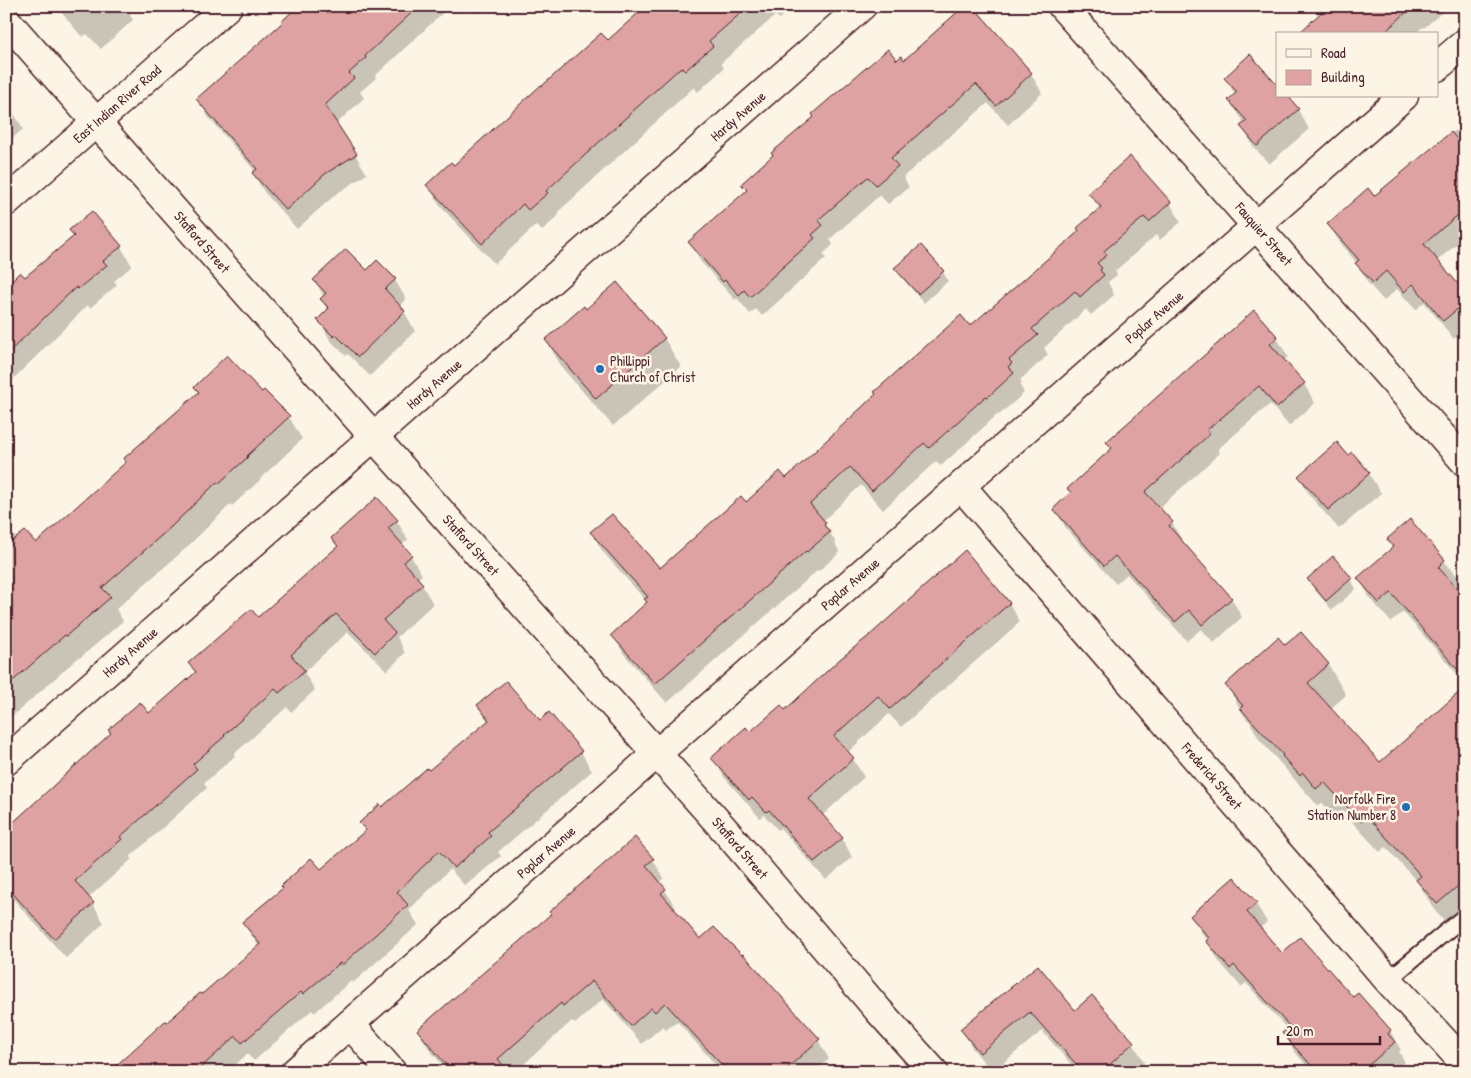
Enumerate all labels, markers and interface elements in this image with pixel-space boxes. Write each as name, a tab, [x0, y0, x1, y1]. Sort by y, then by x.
legend	[1276, 32, 1438, 98]
text: Road	[1321, 42, 1346, 63]
street label: East Indian River Road	[69, 60, 165, 147]
text: Building	[1321, 66, 1365, 87]
street label: Hardy Avenue	[706, 86, 770, 146]
street label: Fauquier Street	[1230, 197, 1297, 270]
street label: Stafford Street	[170, 207, 235, 277]
street label: Poplar Avenue	[1120, 286, 1188, 348]
place label: Phillippi Church of Christ	[610, 351, 695, 386]
street label: Hardy Avenue	[402, 354, 466, 414]
marker: Phillippi Church of Christ	[594, 363, 606, 375]
street label: Stafford Street	[439, 510, 504, 580]
street label: Poplar Avenue	[816, 553, 884, 615]
street label: Hardy Avenue	[98, 622, 162, 682]
street label: Frederick Street	[1177, 737, 1247, 813]
place label: Norfolk Fire Station Number 8	[1308, 789, 1396, 824]
marker: Norfolk Fire Station Number 8	[1400, 801, 1412, 813]
street label: Stafford Street	[708, 813, 773, 883]
street label: Poplar Avenue	[512, 821, 580, 883]
scale bar	[1278, 1013, 1381, 1045]
text: 20 m	[1286, 1020, 1313, 1041]

